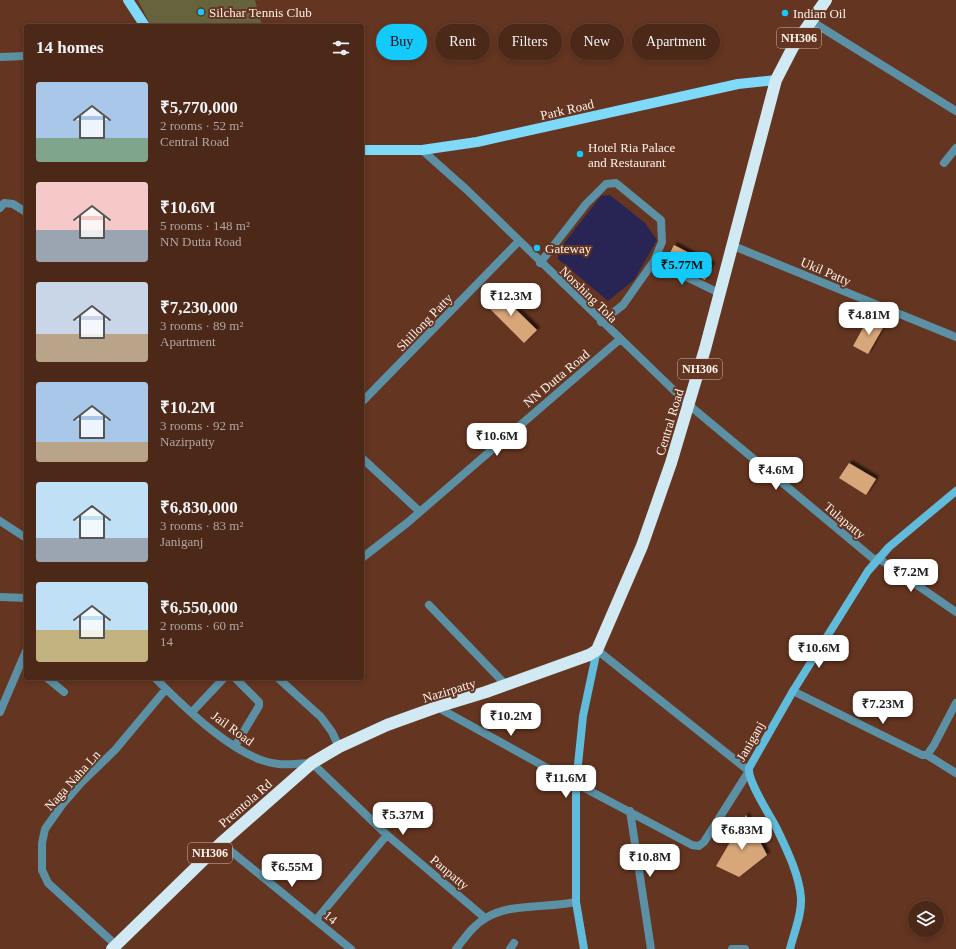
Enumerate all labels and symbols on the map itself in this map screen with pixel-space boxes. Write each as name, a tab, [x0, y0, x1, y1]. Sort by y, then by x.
place label: Silchar Tennis Club	[209, 5, 312, 20]
place label: Indian Oil	[793, 6, 846, 21]
marker: Silchar Tennis Club	[196, 7, 206, 17]
marker: Indian Oil	[780, 8, 790, 18]
road number: NH306	[777, 28, 821, 48]
street label: Park Road	[539, 96, 596, 123]
place label: Hotel Ria Palace and Restaurant	[588, 140, 676, 170]
marker: Hotel Ria Palace and Restaurant	[575, 149, 585, 159]
place label: Gateway	[545, 241, 592, 256]
marker: Gateway	[532, 243, 542, 253]
pin: ₹5.77M	[649, 252, 715, 286]
street label: Ukil Patty	[798, 254, 854, 289]
street label: Norshing Tola	[557, 263, 621, 326]
pin: ₹12.3M	[478, 283, 544, 317]
street label: Shillong Patty	[393, 290, 456, 354]
pin: ₹4.81M	[836, 302, 902, 336]
street label: NN Dutta Road	[520, 346, 593, 410]
road number: NH306	[678, 359, 722, 379]
street label: Central Road	[652, 387, 687, 457]
pin: ₹10.6M	[464, 423, 530, 457]
pin: ₹4.6M	[748, 457, 804, 491]
street label: Tulapatty	[821, 499, 869, 542]
pin: ₹7.2M	[883, 559, 939, 593]
pin: ₹10.6M	[786, 635, 852, 669]
street label: Nazirpatty	[421, 675, 478, 706]
pin: ₹7.23M	[850, 691, 916, 725]
pin: ₹10.2M	[478, 703, 544, 737]
street label: Jail Road	[209, 708, 257, 749]
street label: Janiganj	[733, 719, 768, 764]
street label: Naga Naha Ln	[41, 747, 104, 814]
pin: ₹11.6M	[533, 765, 599, 799]
street label: Premtola Rd	[216, 776, 275, 830]
pin: ₹5.37M	[370, 802, 436, 836]
pin: ₹6.83M	[709, 817, 775, 851]
road number: NH306	[188, 843, 232, 863]
pin: ₹10.8M	[617, 844, 683, 878]
street label: Panpatty	[427, 852, 472, 893]
pin: ₹6.55M	[259, 854, 325, 888]
street label: 14	[321, 907, 341, 928]

